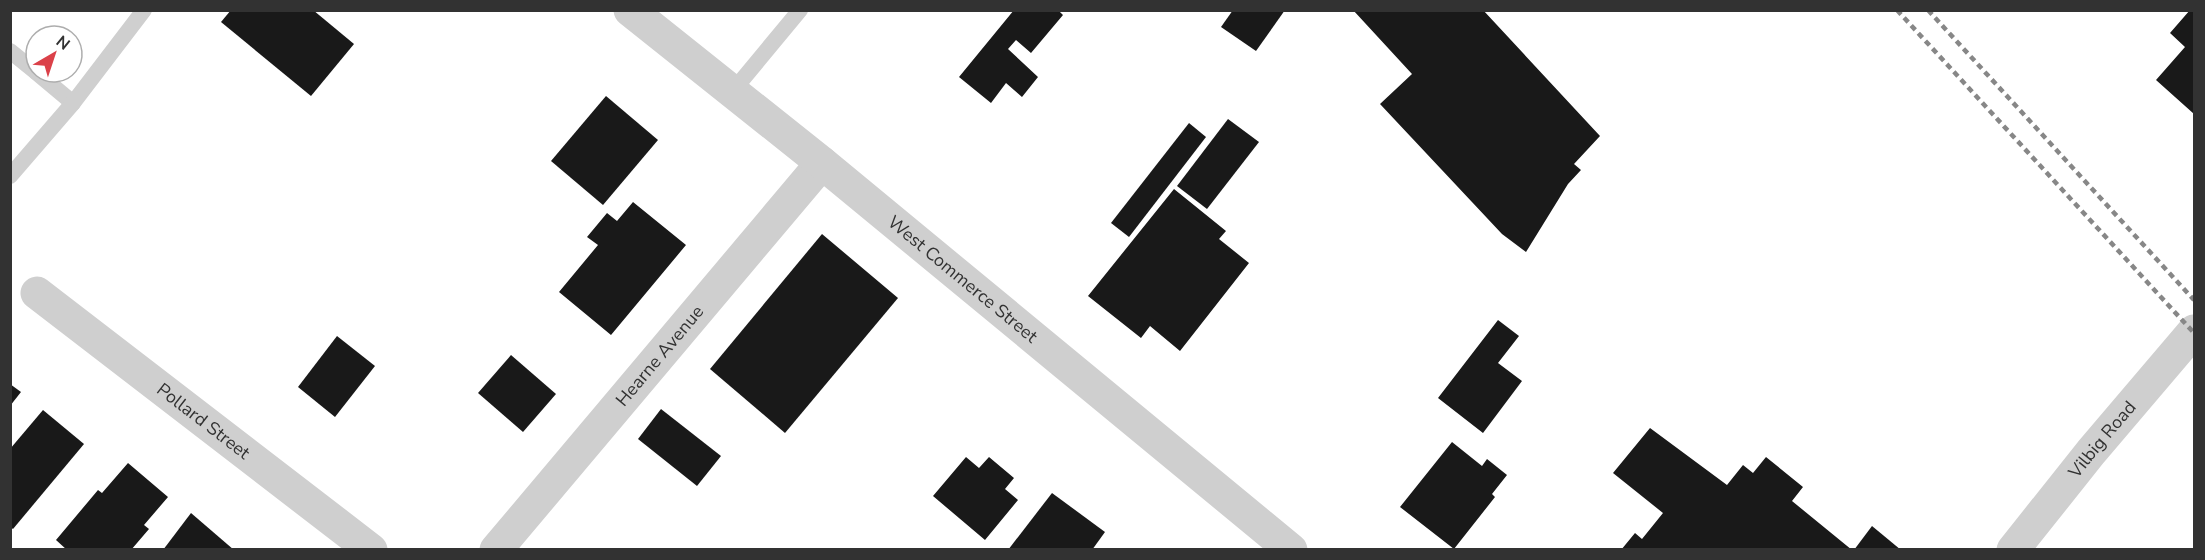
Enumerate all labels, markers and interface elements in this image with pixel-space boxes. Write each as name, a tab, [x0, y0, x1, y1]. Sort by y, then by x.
north arrow	[24, 24, 84, 84]
text: N	[51, 31, 74, 55]
street label: West Commerce Street	[883, 210, 1043, 349]
street label: Hearne Avenue	[610, 300, 709, 411]
street label: Pollard Street	[152, 377, 256, 465]
street label: Vilbig Road	[2062, 396, 2141, 484]

